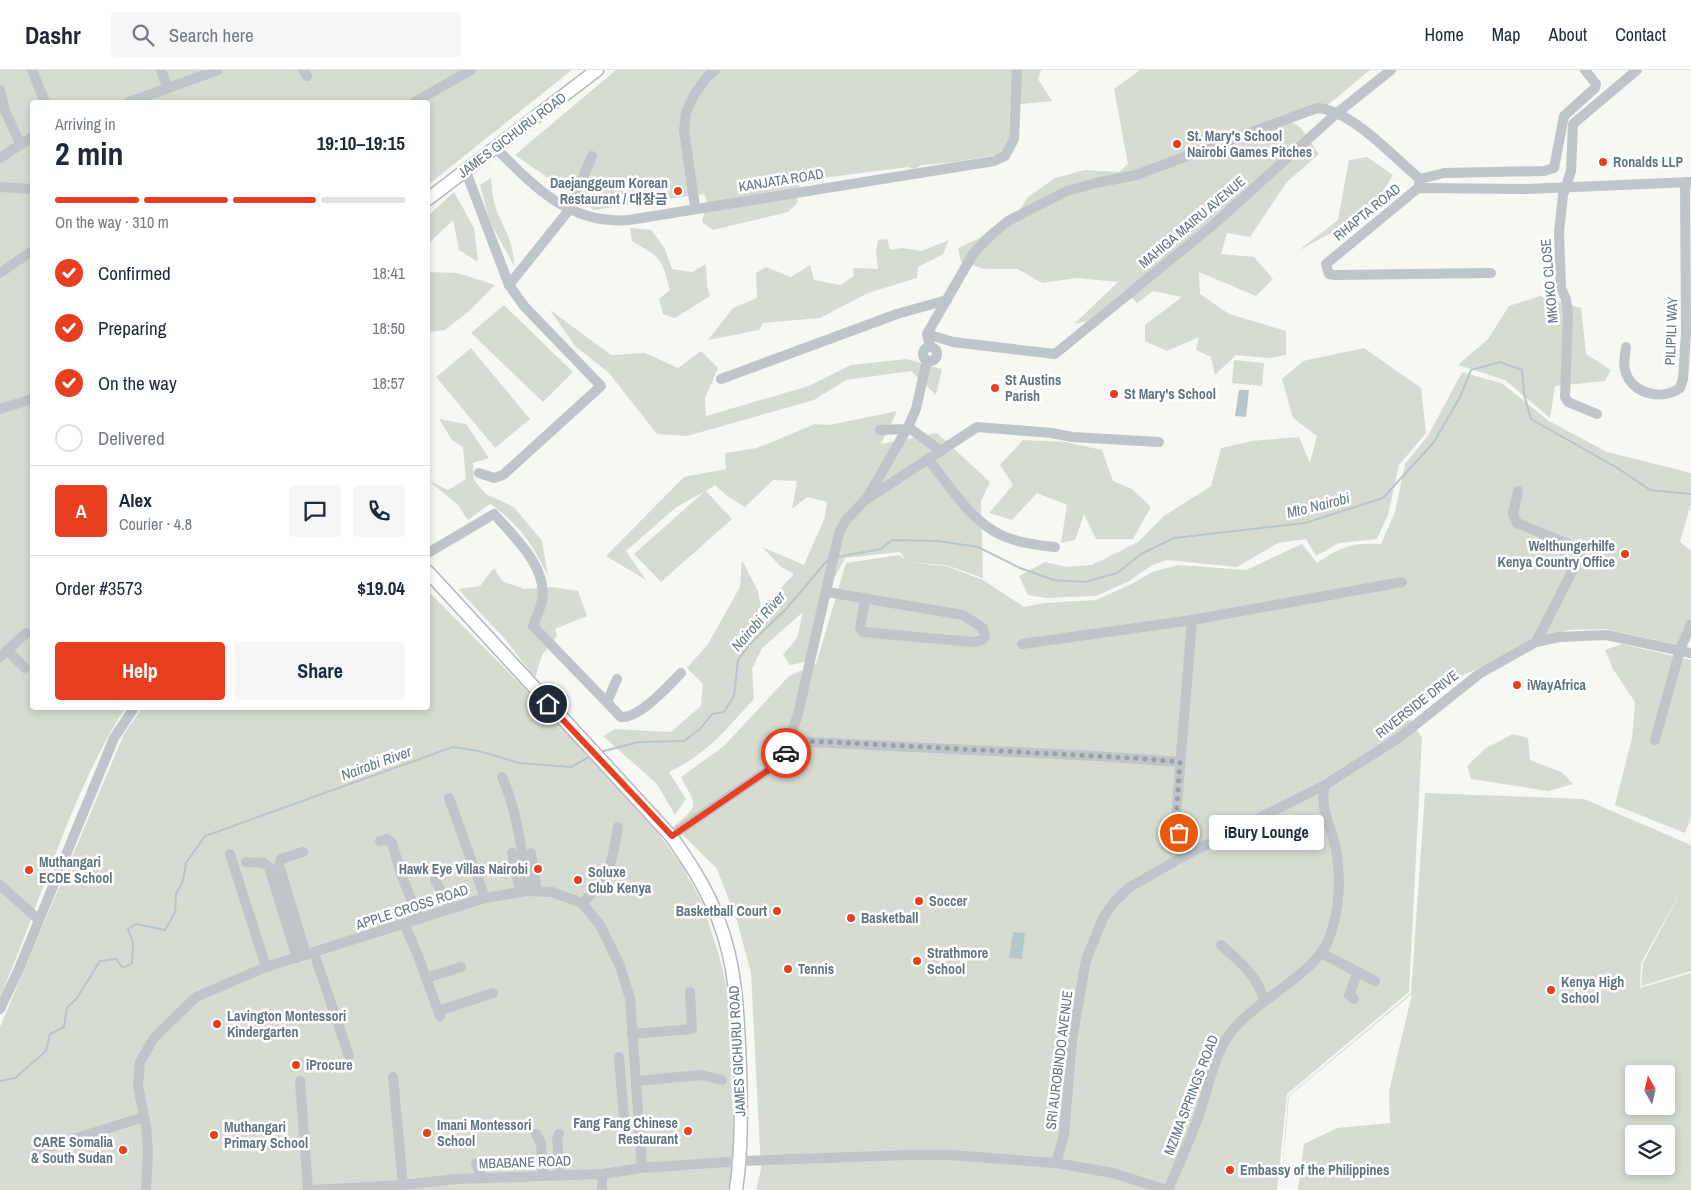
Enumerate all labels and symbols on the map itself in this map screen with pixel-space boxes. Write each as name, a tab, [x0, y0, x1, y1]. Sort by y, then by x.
street label: JAMES GICHURU ROAD	[454, 88, 570, 182]
place label: St. Mary's School Nairobi Games Pitches	[1187, 127, 1312, 161]
marker: St. Mary's School Nairobi Games Pitches	[1171, 138, 1183, 150]
place label: Ronalds LLP	[1613, 153, 1684, 171]
marker: Ronalds LLP	[1597, 156, 1609, 168]
street label: KANJATA ROAD	[737, 164, 825, 196]
street label: MAHIGA MAIRU AVENUE	[1135, 172, 1249, 272]
place label: Daejanggeum Korean Restaurant / 대장금	[550, 174, 668, 208]
street label: RHAPTA ROAD	[1330, 179, 1404, 245]
marker: Daejanggeum Korean Restaurant / 대장금	[672, 185, 684, 197]
street label: MKOKO CLOSE	[1536, 238, 1562, 324]
street label: PILIPILI WAY	[1661, 296, 1681, 366]
place label: St Austins Parish	[1005, 371, 1061, 405]
marker: St Austins Parish	[989, 382, 1001, 394]
place label: St Mary's School	[1124, 385, 1216, 403]
marker: St Mary's School	[1108, 388, 1120, 400]
water label: Mto Nairobi	[1284, 487, 1352, 523]
place label: Welthungerhilfe Kenya Country Office	[1498, 537, 1615, 571]
marker: Welthungerhilfe Kenya Country Office	[1619, 548, 1631, 560]
water label: Nairobi River	[726, 586, 791, 655]
street label: RIVERSIDE DRIVE	[1372, 666, 1462, 742]
place label: iWayAfrica	[1527, 676, 1587, 694]
marker: iWayAfrica	[1511, 679, 1523, 691]
pin	[527, 683, 569, 725]
courier	[761, 728, 811, 778]
water label: Nairobi River	[338, 740, 415, 785]
pin	[1158, 812, 1200, 854]
callout: iBury Lounge	[1209, 816, 1324, 850]
place label: Muthangari ECDE School	[39, 853, 112, 887]
place label: Hawk Eye Villas Nairobi	[399, 860, 528, 878]
marker: Hawk Eye Villas Nairobi	[532, 863, 544, 875]
place label: Soluxe Club Kenya	[588, 863, 652, 897]
marker: Muthangari ECDE School	[23, 864, 35, 876]
marker: Soluxe Club Kenya	[572, 874, 584, 886]
street label: APPLE CROSS ROAD	[352, 880, 471, 934]
place label: Soccer	[929, 892, 968, 910]
marker: Soccer	[913, 895, 925, 907]
place label: Basketball Court	[676, 902, 767, 920]
marker: Basketball Court	[771, 905, 783, 917]
place label: Basketball	[861, 909, 918, 927]
marker: Basketball	[845, 912, 857, 924]
place label: Strathmore School	[927, 944, 988, 978]
marker: Strathmore School	[911, 955, 923, 967]
place label: Tennis	[798, 960, 834, 978]
marker: Tennis	[782, 963, 794, 975]
place label: Kenya High School	[1561, 973, 1624, 1007]
marker: Kenya High School	[1545, 984, 1557, 996]
street label: JAMES GICHURU ROAD	[725, 985, 749, 1117]
street label: SRI AUROBINDO AVENUE	[1042, 989, 1076, 1131]
place label: Lavington Montessori Kindergarten	[227, 1007, 346, 1041]
marker: Lavington Montessori Kindergarten	[211, 1018, 223, 1030]
street label: MZIMA SPRINGS ROAD	[1160, 1032, 1222, 1158]
place label: iProcure	[306, 1056, 353, 1074]
marker: iProcure	[290, 1059, 302, 1071]
north arrow	[1625, 1065, 1675, 1115]
place label: Fang Fang Chinese Restaurant	[573, 1114, 678, 1148]
place label: Imani Montessori School	[437, 1116, 531, 1150]
place label: Muthangari Primary School	[224, 1118, 308, 1152]
marker: Fang Fang Chinese Restaurant	[682, 1125, 694, 1137]
marker: Imani Montessori School	[421, 1127, 433, 1139]
marker: Muthangari Primary School	[208, 1129, 220, 1141]
place label: CARE Somalia & South Sudan	[31, 1133, 114, 1167]
marker: CARE Somalia & South Sudan	[117, 1144, 129, 1156]
street label: MBABANE ROAD	[478, 1151, 572, 1173]
place label: Embassy of the Philippines	[1240, 1161, 1389, 1179]
marker: Embassy of the Philippines	[1224, 1164, 1236, 1176]

